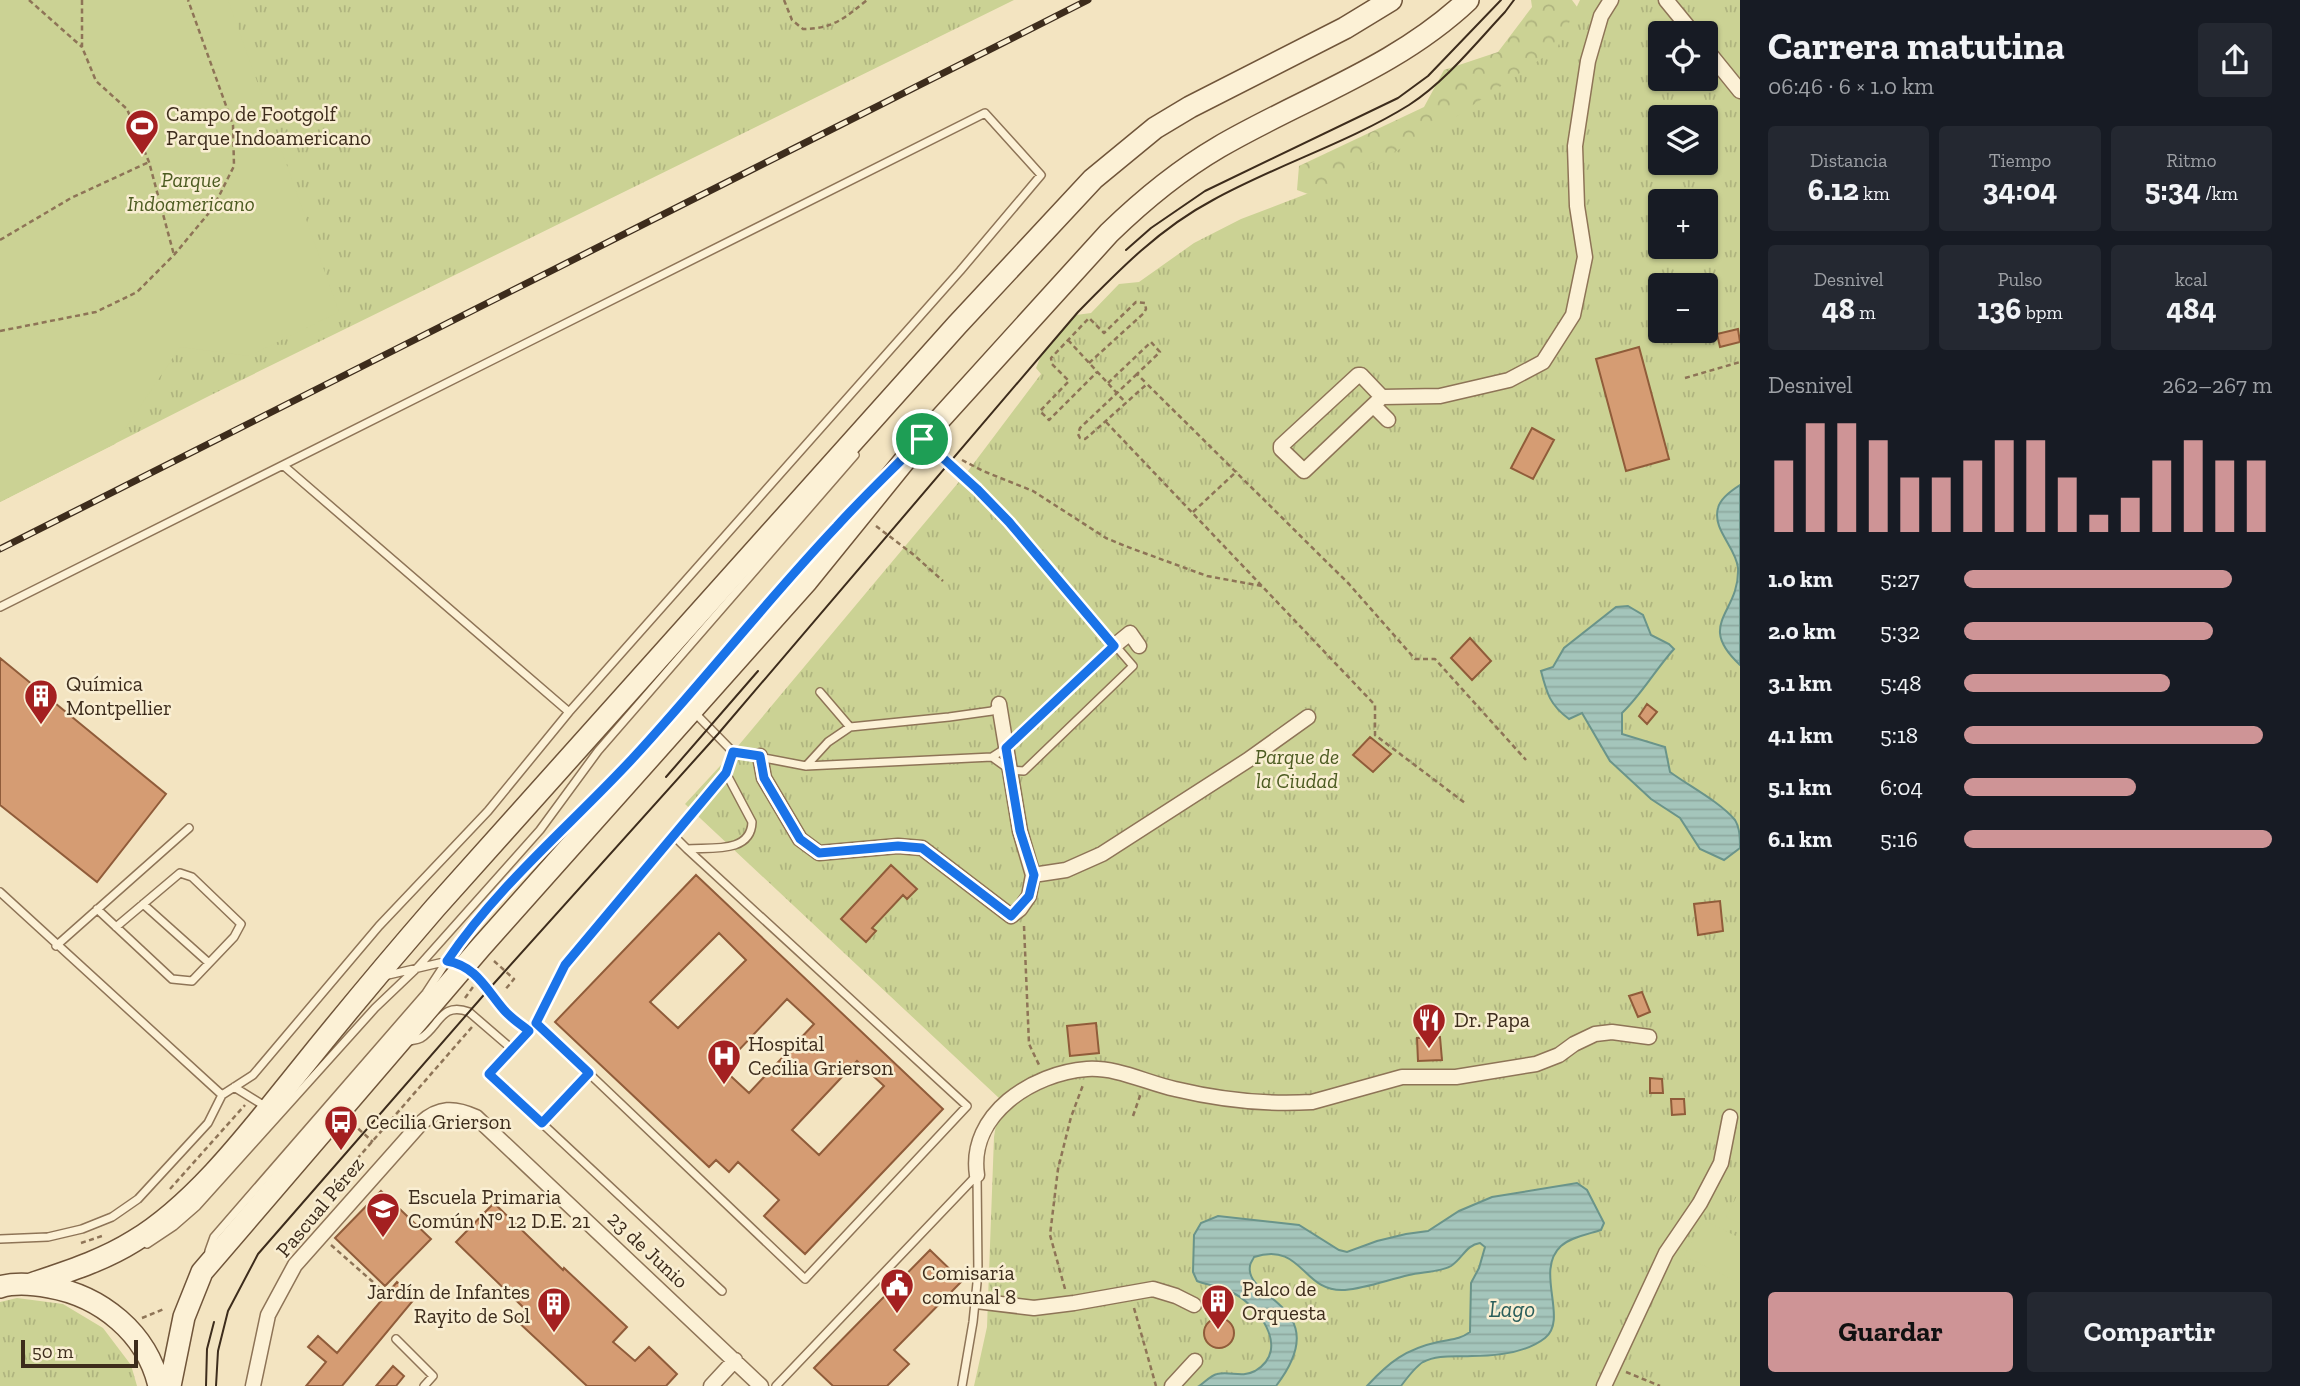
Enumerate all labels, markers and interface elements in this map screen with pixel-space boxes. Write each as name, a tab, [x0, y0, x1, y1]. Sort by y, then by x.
map controls	[1648, 21, 1718, 343]
button: locate	[1648, 21, 1718, 91]
text: Carrera matutina	[1768, 23, 2065, 69]
button: share	[2198, 23, 2272, 97]
text: 06:46 · 6 × 1.0 km	[1768, 72, 1934, 100]
place label: Campo de Footgolf Parque Indoamericano	[166, 101, 371, 150]
button: layers	[1648, 105, 1718, 175]
sports icon: Campo de Footgolf Parque Indoamericano	[123, 107, 161, 156]
text: Distancia	[1810, 149, 1887, 172]
text: Tiempo	[1989, 149, 2051, 172]
text: Ritmo	[2166, 149, 2216, 172]
park label: Parque Indoamericano	[127, 167, 255, 216]
text: 6.12	[1808, 172, 1859, 208]
text: 34:04	[1983, 172, 2057, 208]
text: 5:34	[2145, 172, 2201, 208]
text: km	[1859, 182, 1890, 205]
text: /km	[2201, 182, 2238, 205]
button: +	[1648, 189, 1718, 259]
text: Desnivel	[1814, 268, 1884, 291]
text: Pulso	[1998, 268, 2042, 291]
text: kcal	[2175, 268, 2208, 291]
button: −	[1648, 273, 1718, 343]
text: 48	[1822, 291, 1855, 327]
text: 136	[1977, 291, 2021, 327]
text: 484	[2166, 291, 2217, 327]
text: m	[1855, 301, 1876, 324]
text: bpm	[2021, 301, 2063, 324]
text: Desnivel	[1768, 371, 1853, 399]
text: 262–267 m	[2162, 371, 2272, 399]
pin	[892, 409, 952, 469]
icon: arrive	[903, 420, 941, 458]
text: 1.0 km	[1768, 565, 1833, 593]
text: 5:27	[1880, 565, 1920, 593]
text: 2.0 km	[1768, 617, 1836, 645]
text: 5:32	[1880, 617, 1920, 645]
text: 3.1 km	[1768, 669, 1832, 697]
text: 5:48	[1880, 669, 1922, 697]
place label: Química Montpellier	[66, 671, 172, 720]
building icon: Química Montpellier	[22, 677, 60, 726]
text: 4.1 km	[1768, 721, 1833, 749]
text: 5:18	[1880, 721, 1918, 749]
park label: Parque de la Ciudad	[1255, 744, 1339, 793]
text: 5.1 km	[1768, 773, 1832, 801]
text: 6:04	[1880, 773, 1923, 801]
text: 6.1 km	[1768, 825, 1832, 853]
text: 5:16	[1880, 825, 1918, 853]
restaurant icon: Dr. Papa	[1410, 1001, 1448, 1050]
place label: Dr. Papa	[1454, 1007, 1530, 1032]
place label: Hospital Cecilia Grierson	[748, 1031, 893, 1080]
hospital icon: Hospital Cecilia Grierson	[705, 1037, 743, 1086]
bus stop icon: Cecilia Grierson	[322, 1103, 360, 1152]
place label: Cecilia Grierson	[366, 1109, 511, 1134]
street label: Pascual Pérez	[270, 1151, 369, 1262]
place label: Escuela Primaria Común N° 12 D.E. 21	[408, 1184, 590, 1233]
school or university icon: Escuela Primaria Común N° 12 D.E. 21	[364, 1190, 402, 1239]
street label: 23 de Junio	[603, 1206, 694, 1293]
place label: Comisaría comunal 8	[922, 1260, 1016, 1309]
public building icon: Comisaría comunal 8	[878, 1266, 916, 1315]
place label: Palco de Orquesta	[1242, 1276, 1326, 1325]
place label: Jardín de Infantes Rayito de Sol	[367, 1279, 530, 1328]
building icon: Palco de Orquesta	[1199, 1282, 1237, 1331]
building icon: Jardín de Infantes Rayito de Sol	[535, 1285, 573, 1334]
button: Guardar	[1768, 1292, 2013, 1372]
button: Compartir	[2027, 1292, 2272, 1372]
water label: Lago	[1489, 1295, 1535, 1323]
scale bar	[21, 1337, 138, 1369]
text: 50 m	[32, 1340, 73, 1363]

